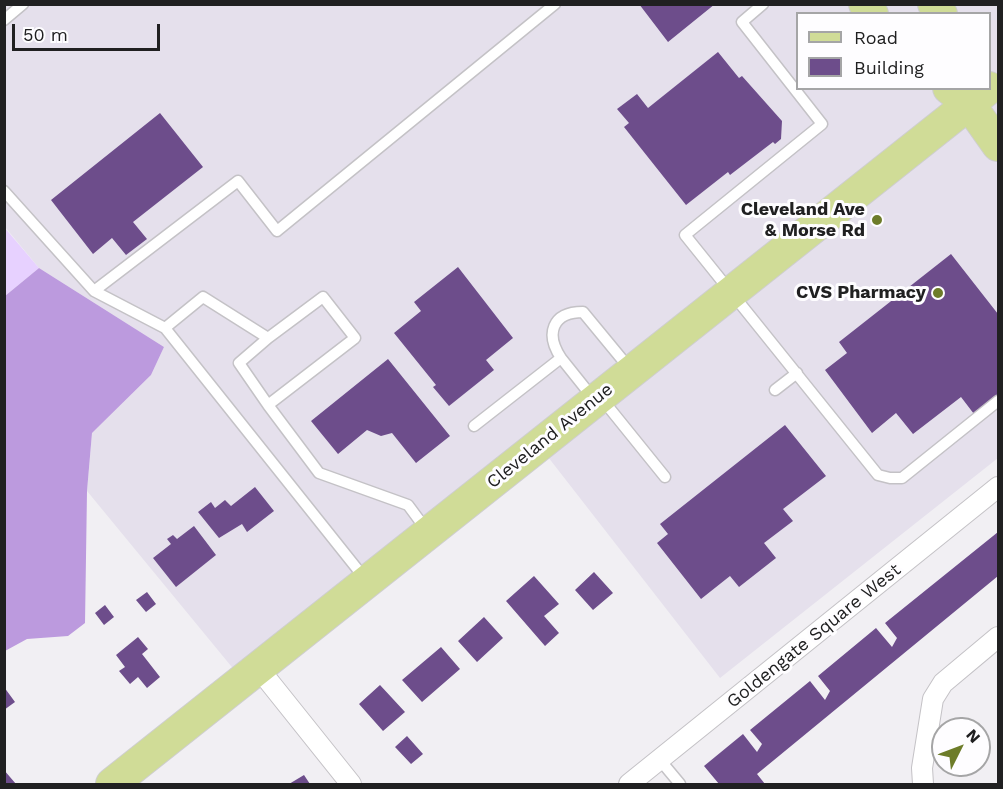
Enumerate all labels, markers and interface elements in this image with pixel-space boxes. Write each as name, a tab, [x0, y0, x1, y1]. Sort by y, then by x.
scale bar	[15, 12, 164, 50]
legend	[796, 12, 991, 90]
text: 50 m	[23, 24, 68, 45]
text: Road	[854, 27, 898, 48]
text: Building	[854, 57, 924, 78]
place label: Cleveland Ave & Morse Rd	[741, 199, 865, 242]
marker: Cleveland Ave & Morse Rd	[870, 213, 884, 227]
place label: CVS Pharmacy	[796, 282, 926, 304]
marker: CVS Pharmacy	[931, 286, 945, 300]
street label: Cleveland Avenue	[483, 379, 617, 493]
street label: Goldengate Square West	[723, 559, 905, 713]
north arrow	[931, 717, 991, 777]
text: N	[962, 725, 984, 747]

